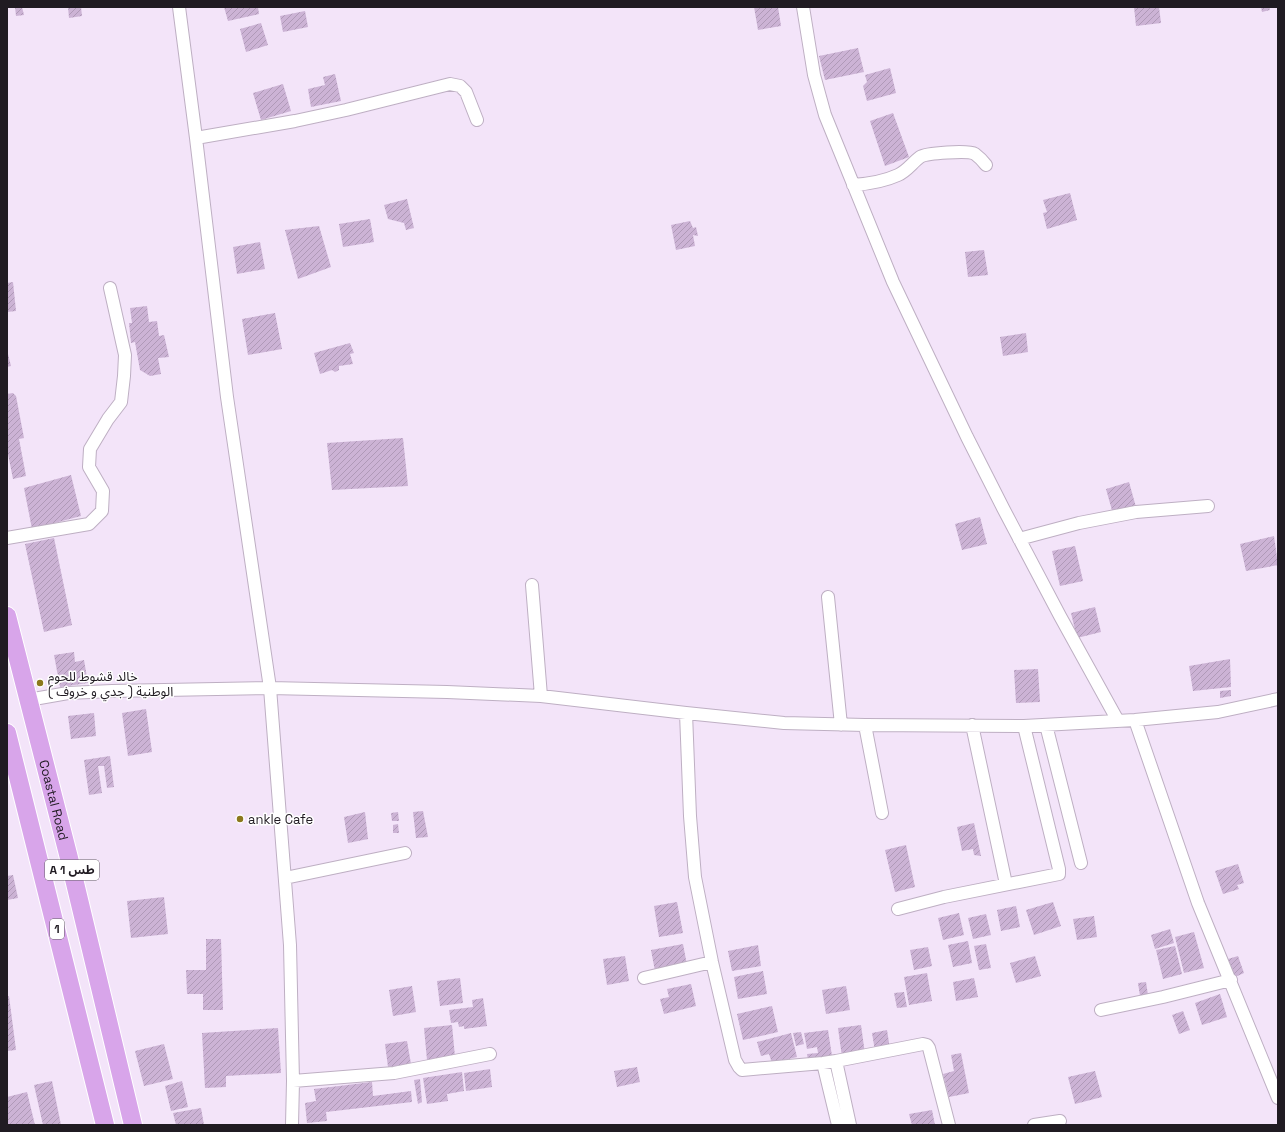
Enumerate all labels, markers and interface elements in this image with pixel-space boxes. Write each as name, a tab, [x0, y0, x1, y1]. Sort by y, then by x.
place label: خالد قشوط للحوم الوطنية ( جدي و خروف )	[48, 668, 173, 702]
marker: خالد قشوط للحوم الوطنية ( جدي و خروف )	[35, 678, 45, 688]
street label: Coastal Road	[35, 758, 72, 842]
place label: ankle Cafe	[248, 811, 313, 828]
marker: ankle Cafe	[235, 814, 245, 824]
road number: A 1 طس	[45, 860, 99, 880]
road number: 1	[50, 919, 64, 939]

